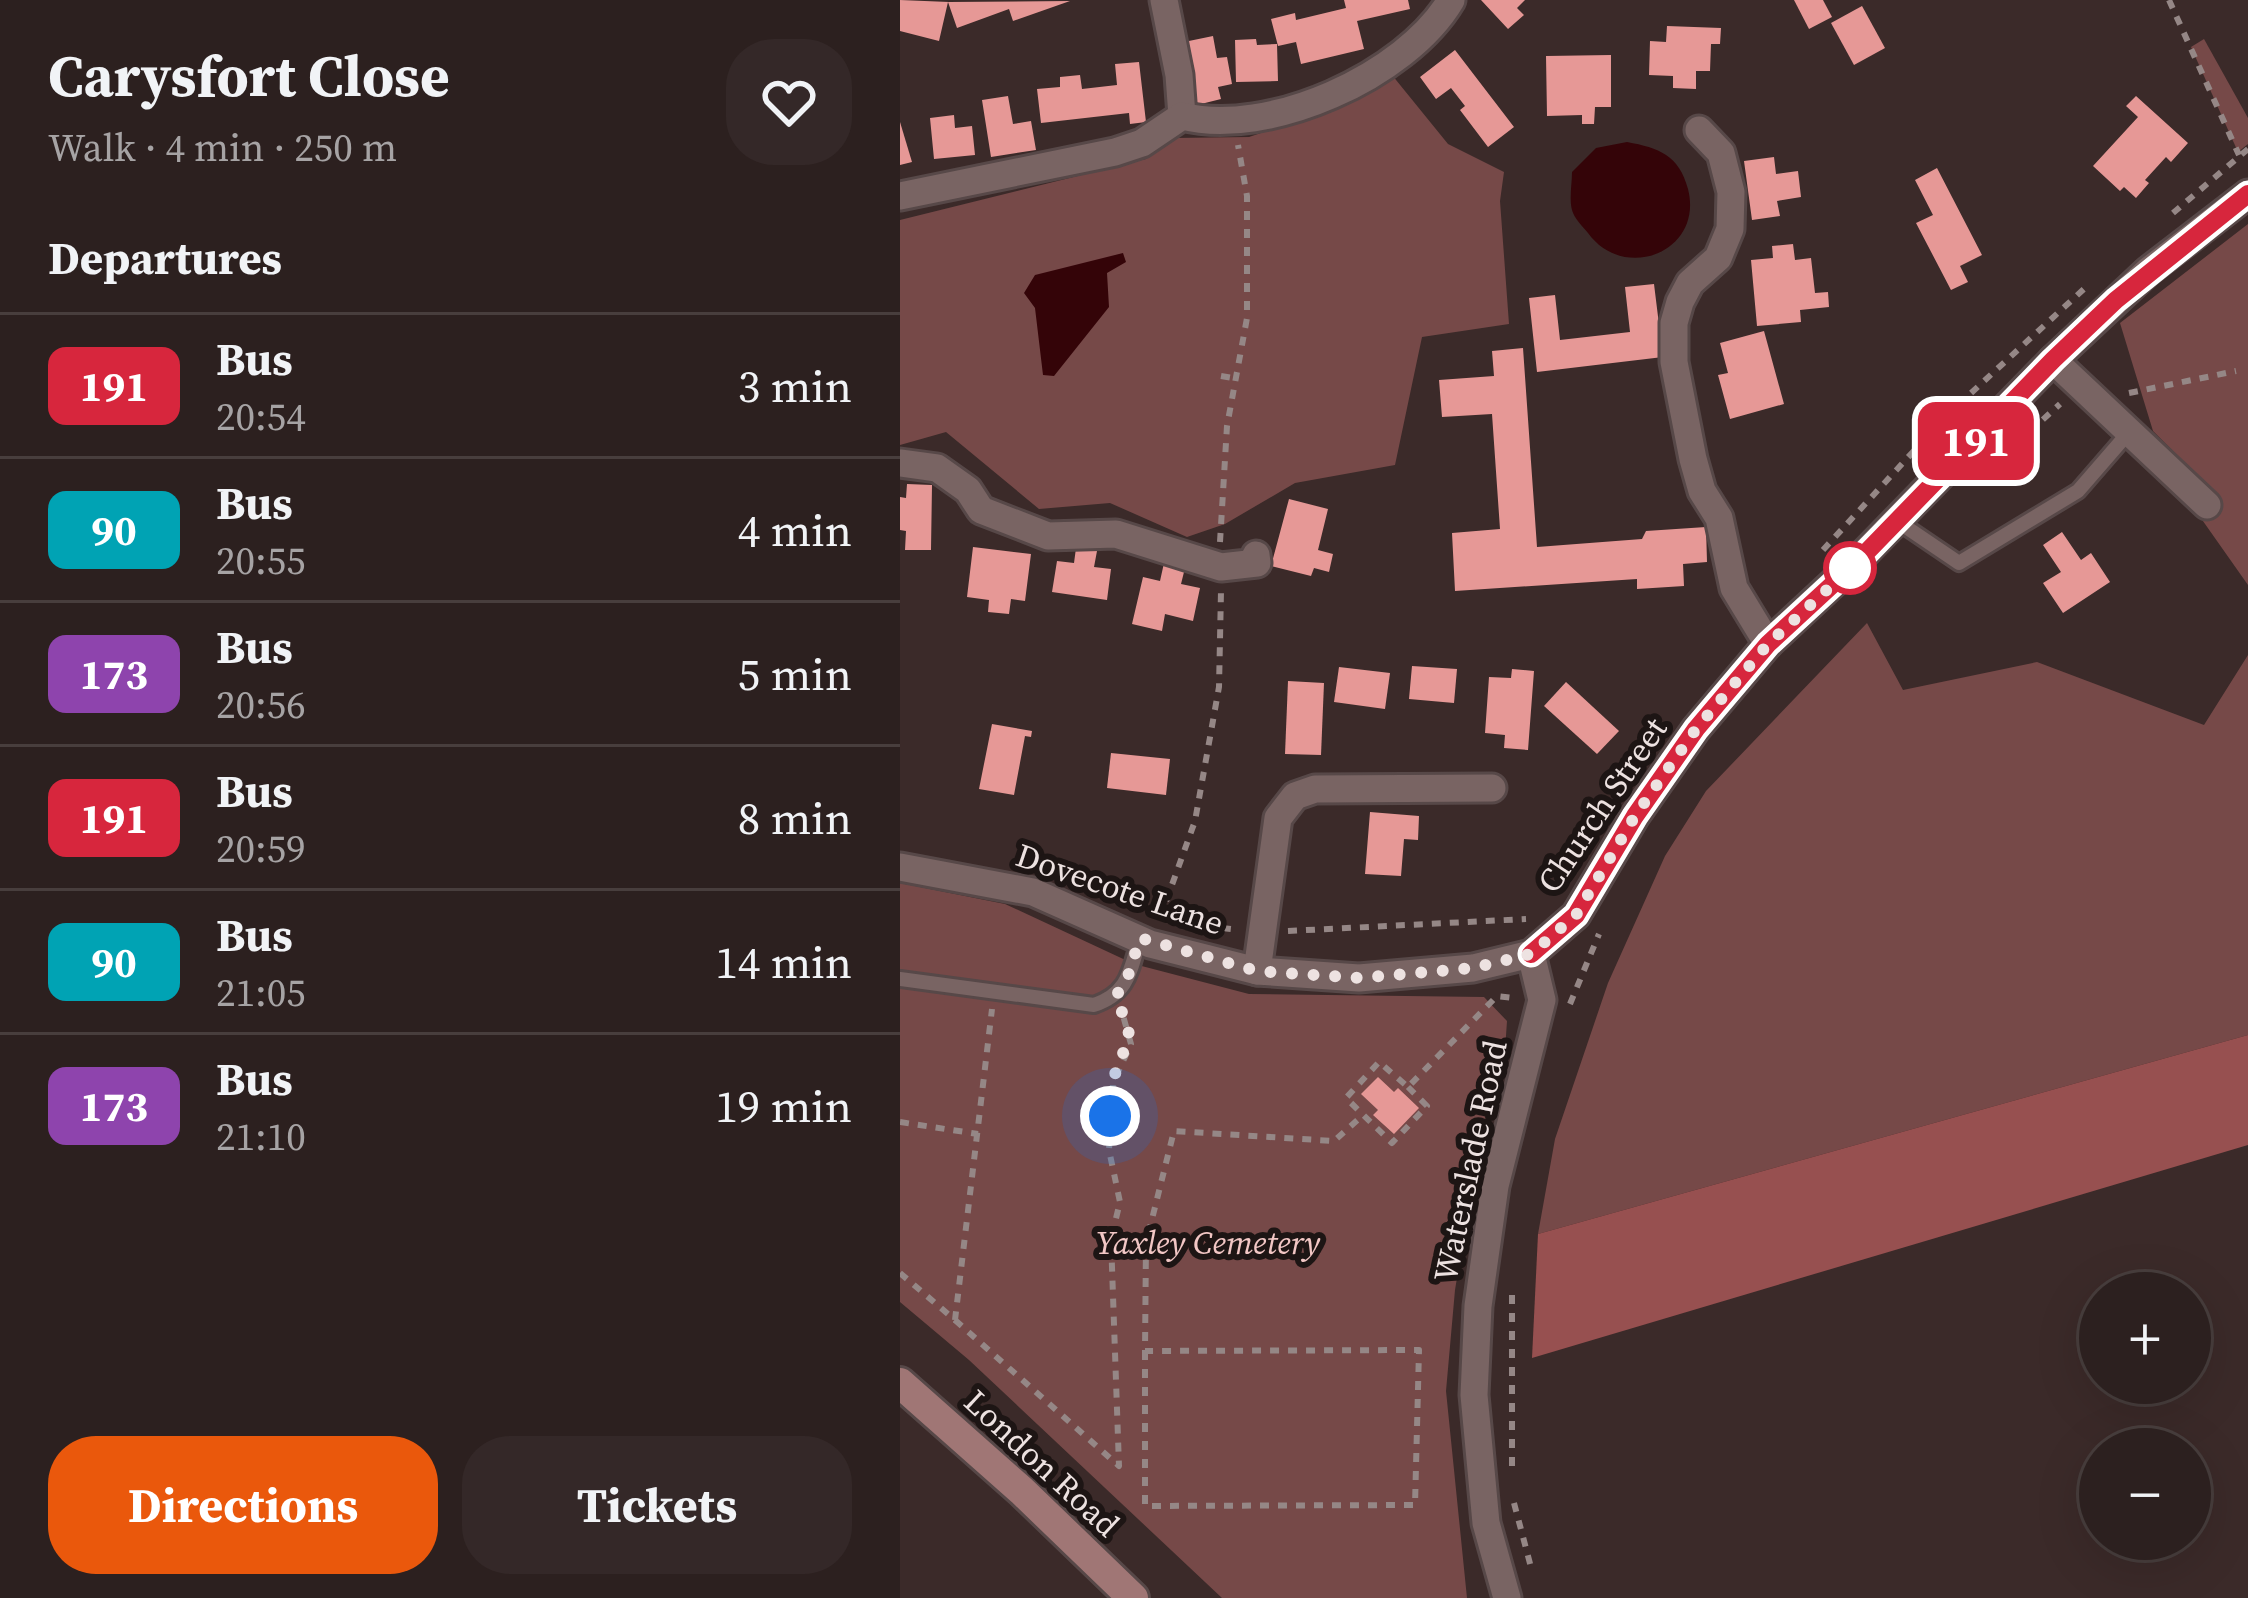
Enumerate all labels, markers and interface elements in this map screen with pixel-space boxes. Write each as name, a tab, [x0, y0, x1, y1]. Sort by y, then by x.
text: Carysfort Close	[48, 37, 450, 115]
button: heart	[726, 39, 852, 165]
text: Walk · 4 min · 250 m	[48, 121, 397, 174]
text: Departures	[48, 227, 282, 289]
text: Bus	[216, 328, 293, 390]
text: 3 min	[738, 355, 852, 417]
text: 191	[80, 357, 148, 415]
text: 20:54	[216, 390, 306, 443]
line badge: 191	[1907, 402, 2045, 480]
text: 191	[1942, 412, 2010, 470]
text: Bus	[216, 472, 293, 534]
text: 4 min	[738, 499, 852, 561]
text: 90	[91, 501, 137, 559]
text: 20:55	[216, 534, 306, 587]
unlabelled marker	[1825, 543, 1875, 593]
text: Bus	[216, 616, 293, 678]
text: 5 min	[738, 643, 852, 705]
text: 173	[80, 645, 148, 703]
text: 20:56	[216, 678, 306, 731]
street label: Church Street	[1527, 708, 1677, 901]
text: Bus	[216, 760, 293, 822]
text: 8 min	[738, 787, 852, 849]
text: 191	[80, 789, 148, 847]
text: 20:59	[216, 822, 306, 875]
street label: Dovecote Lane	[1010, 832, 1230, 946]
text: Bus	[216, 904, 293, 966]
text: 14 min	[715, 931, 852, 993]
text: 90	[91, 933, 137, 991]
text: 21:05	[216, 966, 306, 1019]
street label: Waterslade Road	[1422, 1036, 1518, 1286]
text: Bus	[216, 1048, 293, 1110]
text: 19 min	[715, 1075, 852, 1137]
text: 173	[80, 1077, 148, 1135]
your location	[1080, 1086, 1140, 1146]
text: 21:10	[216, 1110, 306, 1163]
park label: Yaxley Cemetery	[1096, 1220, 1321, 1265]
map controls	[2079, 1272, 2211, 1560]
button: +	[2079, 1272, 2211, 1404]
street label: London Road	[955, 1379, 1130, 1547]
button: −	[2079, 1428, 2211, 1560]
button: Directions	[48, 1436, 438, 1574]
button: Tickets	[462, 1436, 852, 1574]

